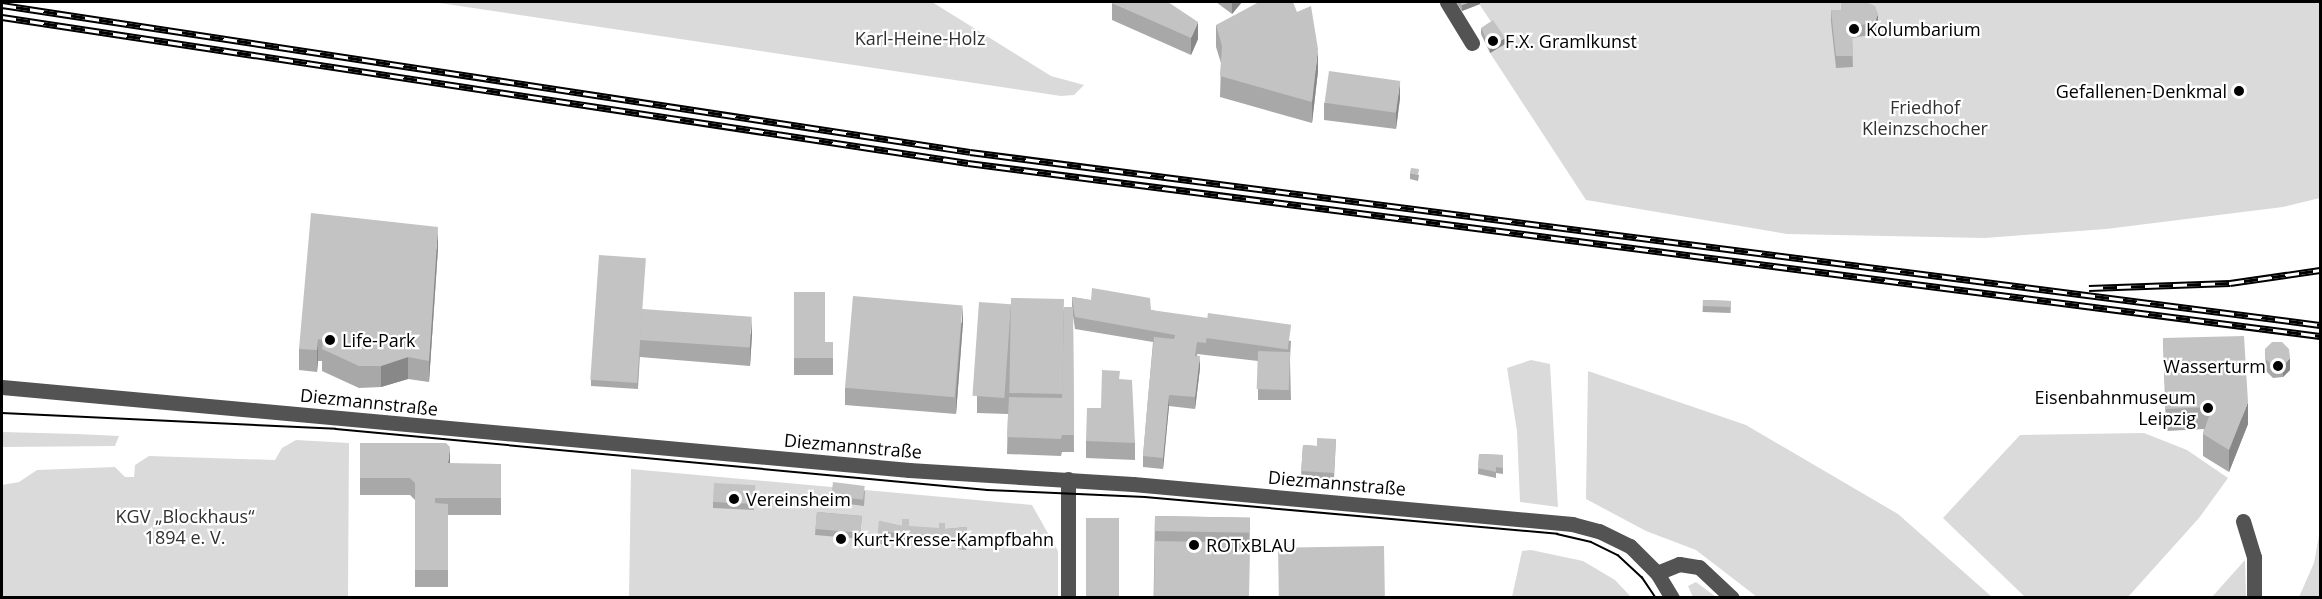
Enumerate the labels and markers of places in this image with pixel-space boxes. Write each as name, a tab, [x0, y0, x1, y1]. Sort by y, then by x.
place label: Kolumbarium	[1866, 18, 1981, 40]
marker: Kolumbarium	[1847, 22, 1861, 36]
place label: F.X. Gramlkunst	[1505, 30, 1637, 52]
marker: F.X. Gramlkunst	[1486, 34, 1500, 48]
place label: Gefallenen-Denkmal	[2056, 80, 2227, 102]
marker: Gefallenen-Denkmal	[2232, 84, 2246, 98]
place label: Life-Park	[342, 329, 416, 351]
marker: Life-Park	[323, 333, 337, 347]
place label: Wasserturm	[2163, 355, 2266, 377]
marker: Wasserturm	[2271, 359, 2285, 373]
place label: Eisenbahnmuseum Leipzig	[2035, 387, 2196, 430]
marker: Eisenbahnmuseum Leipzig	[2201, 401, 2215, 415]
place label: Vereinsheim	[746, 488, 851, 510]
marker: Vereinsheim	[727, 492, 741, 506]
place label: Kurt-Kresse-Kampfbahn	[853, 528, 1054, 550]
marker: Kurt-Kresse-Kampfbahn	[834, 532, 848, 546]
place label: ROTxBLAU	[1206, 534, 1296, 556]
marker: ROTxBLAU	[1187, 538, 1201, 552]

